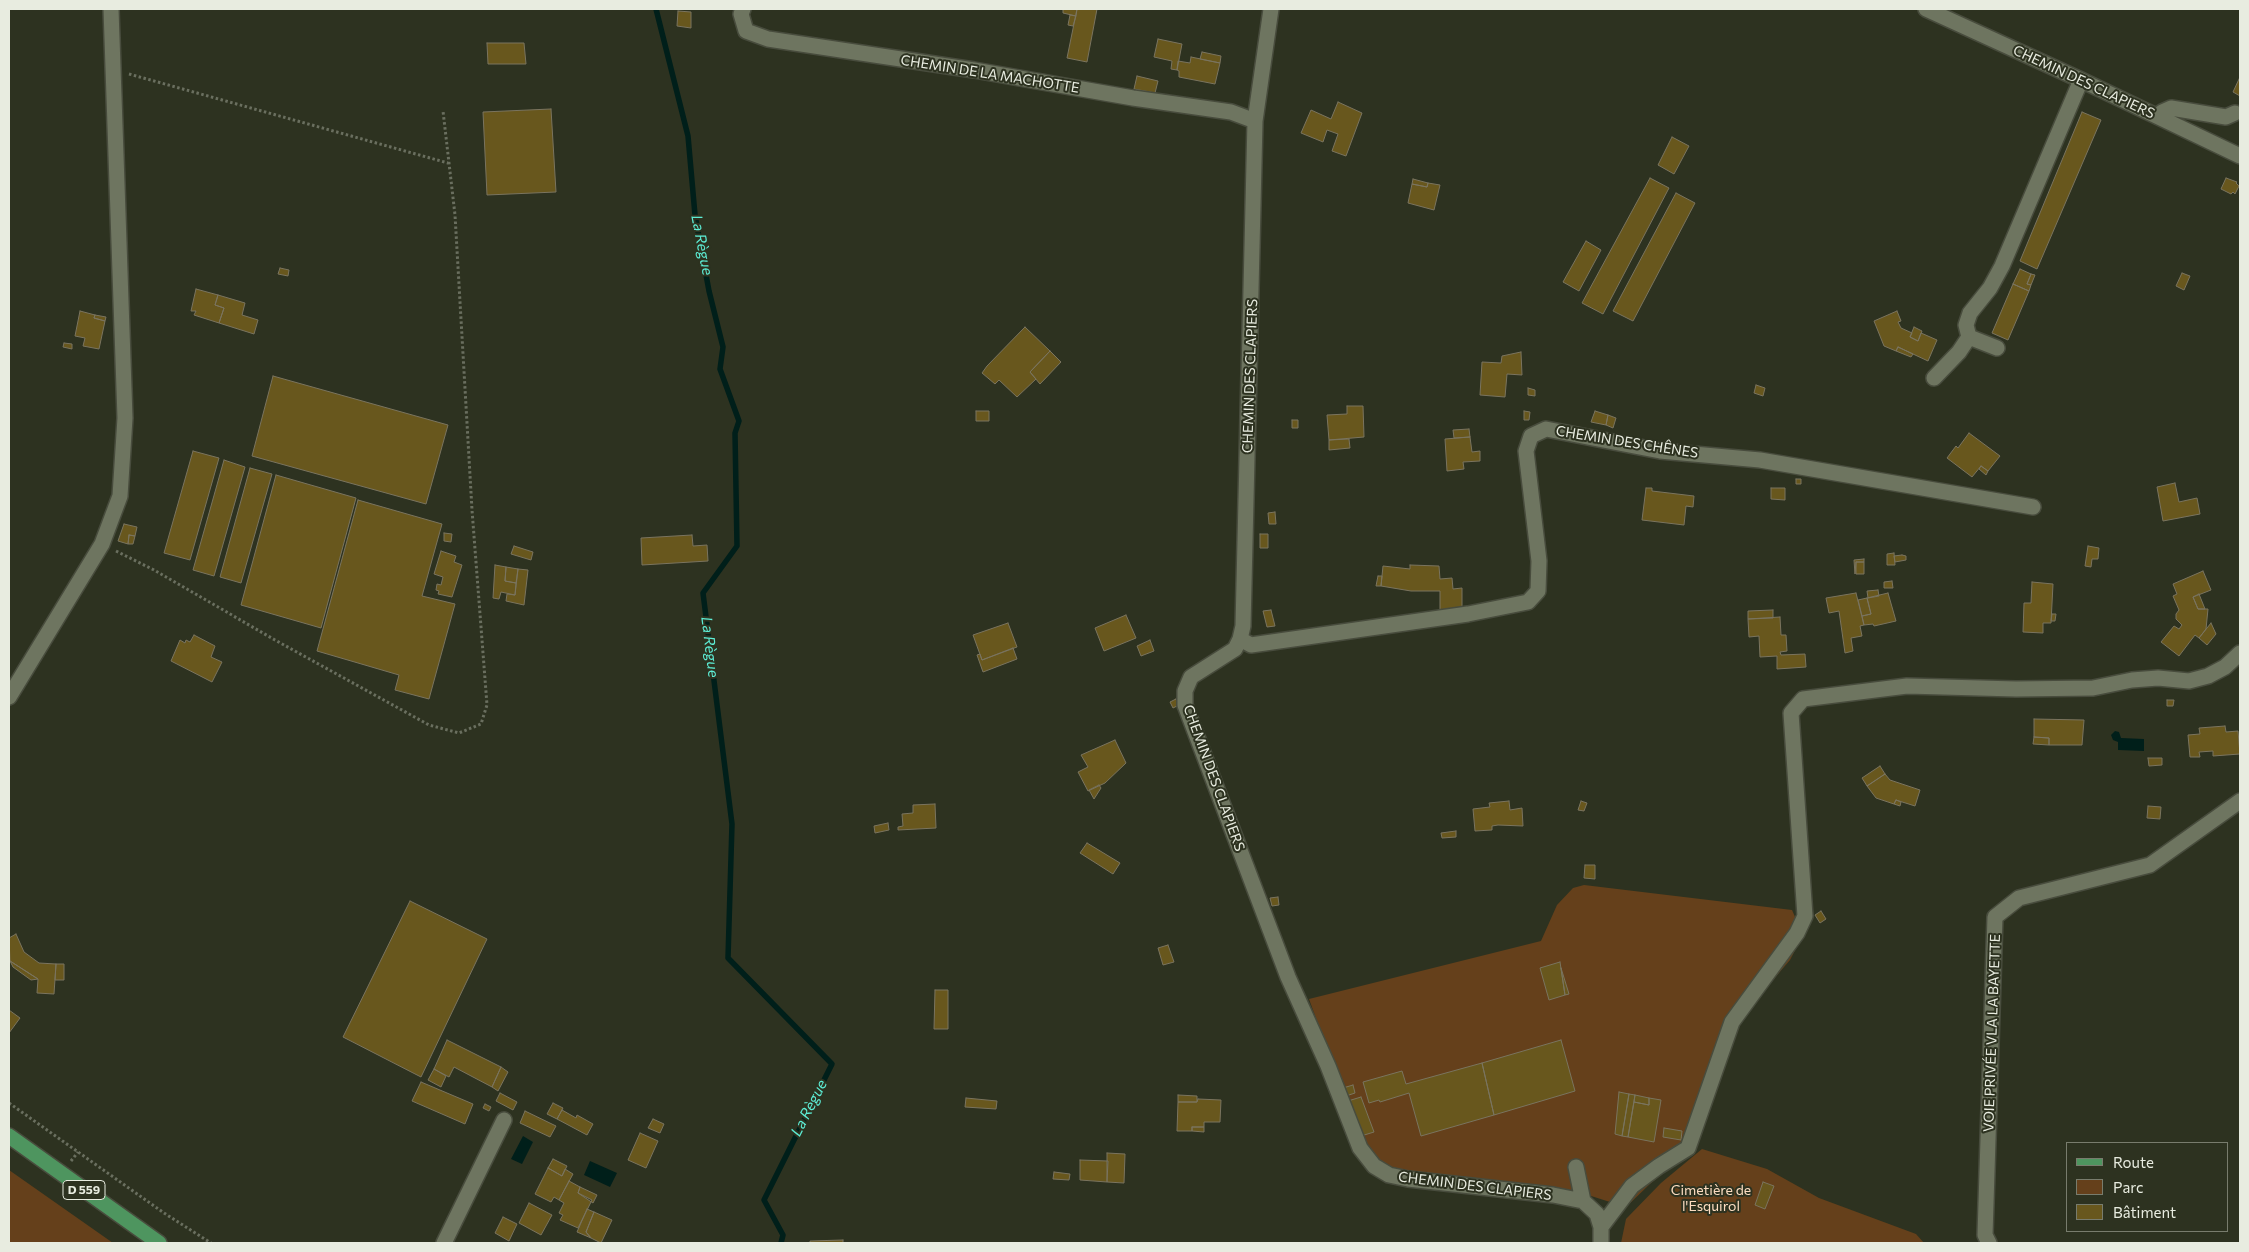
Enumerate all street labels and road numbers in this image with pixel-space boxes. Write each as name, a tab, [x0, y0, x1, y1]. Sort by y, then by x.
street label: CHEMIN DES CLAPIERS	[2011, 42, 2157, 122]
street label: CHEMIN DE LA MACHOTTE	[900, 52, 1080, 96]
street label: CHEMIN DES CLAPIERS	[1239, 299, 1261, 453]
street label: CHEMIN DES CHÊNES	[1555, 422, 1699, 462]
street label: CHEMIN DES CLAPIERS	[1180, 703, 1248, 853]
street label: VOIE PRIVÉE VLA LA BAYETTE	[1980, 934, 2004, 1132]
street label: CHEMIN DES CLAPIERS	[1397, 1168, 1553, 1204]
road number: D 559	[63, 1180, 105, 1200]

